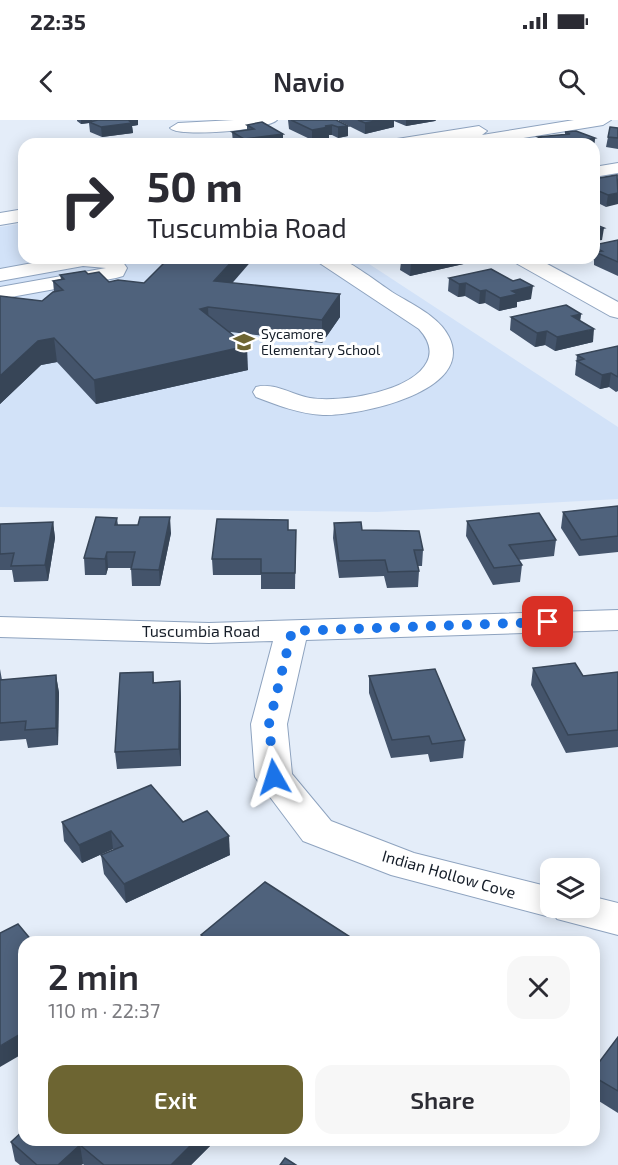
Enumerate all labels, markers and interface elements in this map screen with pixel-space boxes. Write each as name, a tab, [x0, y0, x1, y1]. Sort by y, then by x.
text: 22:35	[30, 8, 86, 34]
icon: back	[30, 65, 63, 98]
text: Navio	[273, 65, 345, 97]
icon: search	[555, 65, 588, 98]
text: 50 m	[147, 160, 243, 210]
icon: right	[48, 162, 126, 240]
text: Tuscumbia Road	[147, 211, 347, 243]
place label: Sycamore Elementary School	[261, 325, 381, 358]
school or university icon: Sycamore Elementary School	[232, 330, 256, 354]
pin	[522, 596, 573, 647]
icon: arrive	[531, 605, 564, 638]
street label: Tuscumbia Road	[142, 621, 260, 640]
position arrow	[242, 745, 306, 809]
street label: Indian Hollow Cove	[380, 845, 518, 902]
map controls	[540, 858, 600, 918]
button: layers	[540, 858, 600, 918]
text: 2 min	[48, 954, 139, 997]
button: close	[507, 956, 570, 1019]
text: 110 m · 22:37	[48, 998, 160, 1022]
button: Exit	[48, 1065, 303, 1134]
button: Share	[315, 1065, 570, 1134]

